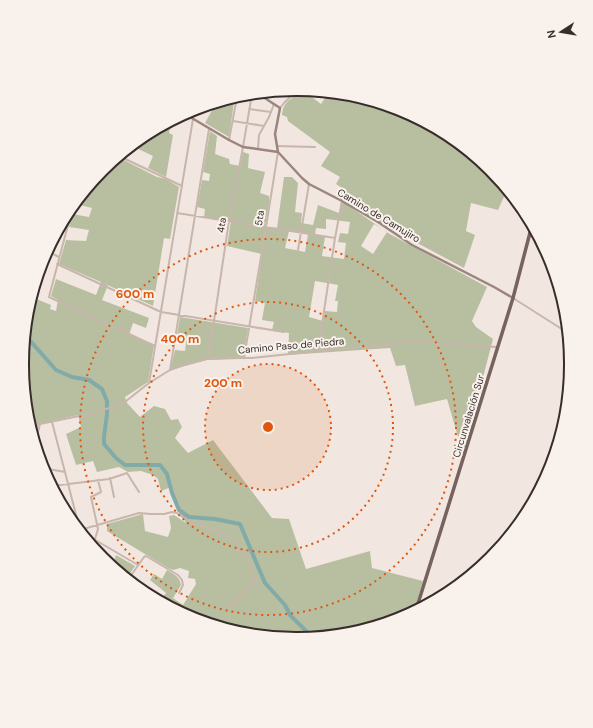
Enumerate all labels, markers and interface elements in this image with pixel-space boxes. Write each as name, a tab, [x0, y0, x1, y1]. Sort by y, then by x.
north arrow	[541, 12, 581, 52]
text: N	[544, 29, 559, 39]
street label: Camino de Camujiro	[335, 186, 423, 245]
street label: 5ta	[252, 209, 267, 227]
street label: 4ta	[214, 216, 229, 234]
text: 600 m	[116, 286, 154, 302]
text: 400 m	[161, 331, 199, 347]
street label: Camino Paso de Piedra	[237, 334, 345, 357]
street label: Circunvalación Sur	[450, 373, 487, 459]
text: 200 m	[204, 375, 242, 391]
centre of rings	[261, 420, 275, 434]

